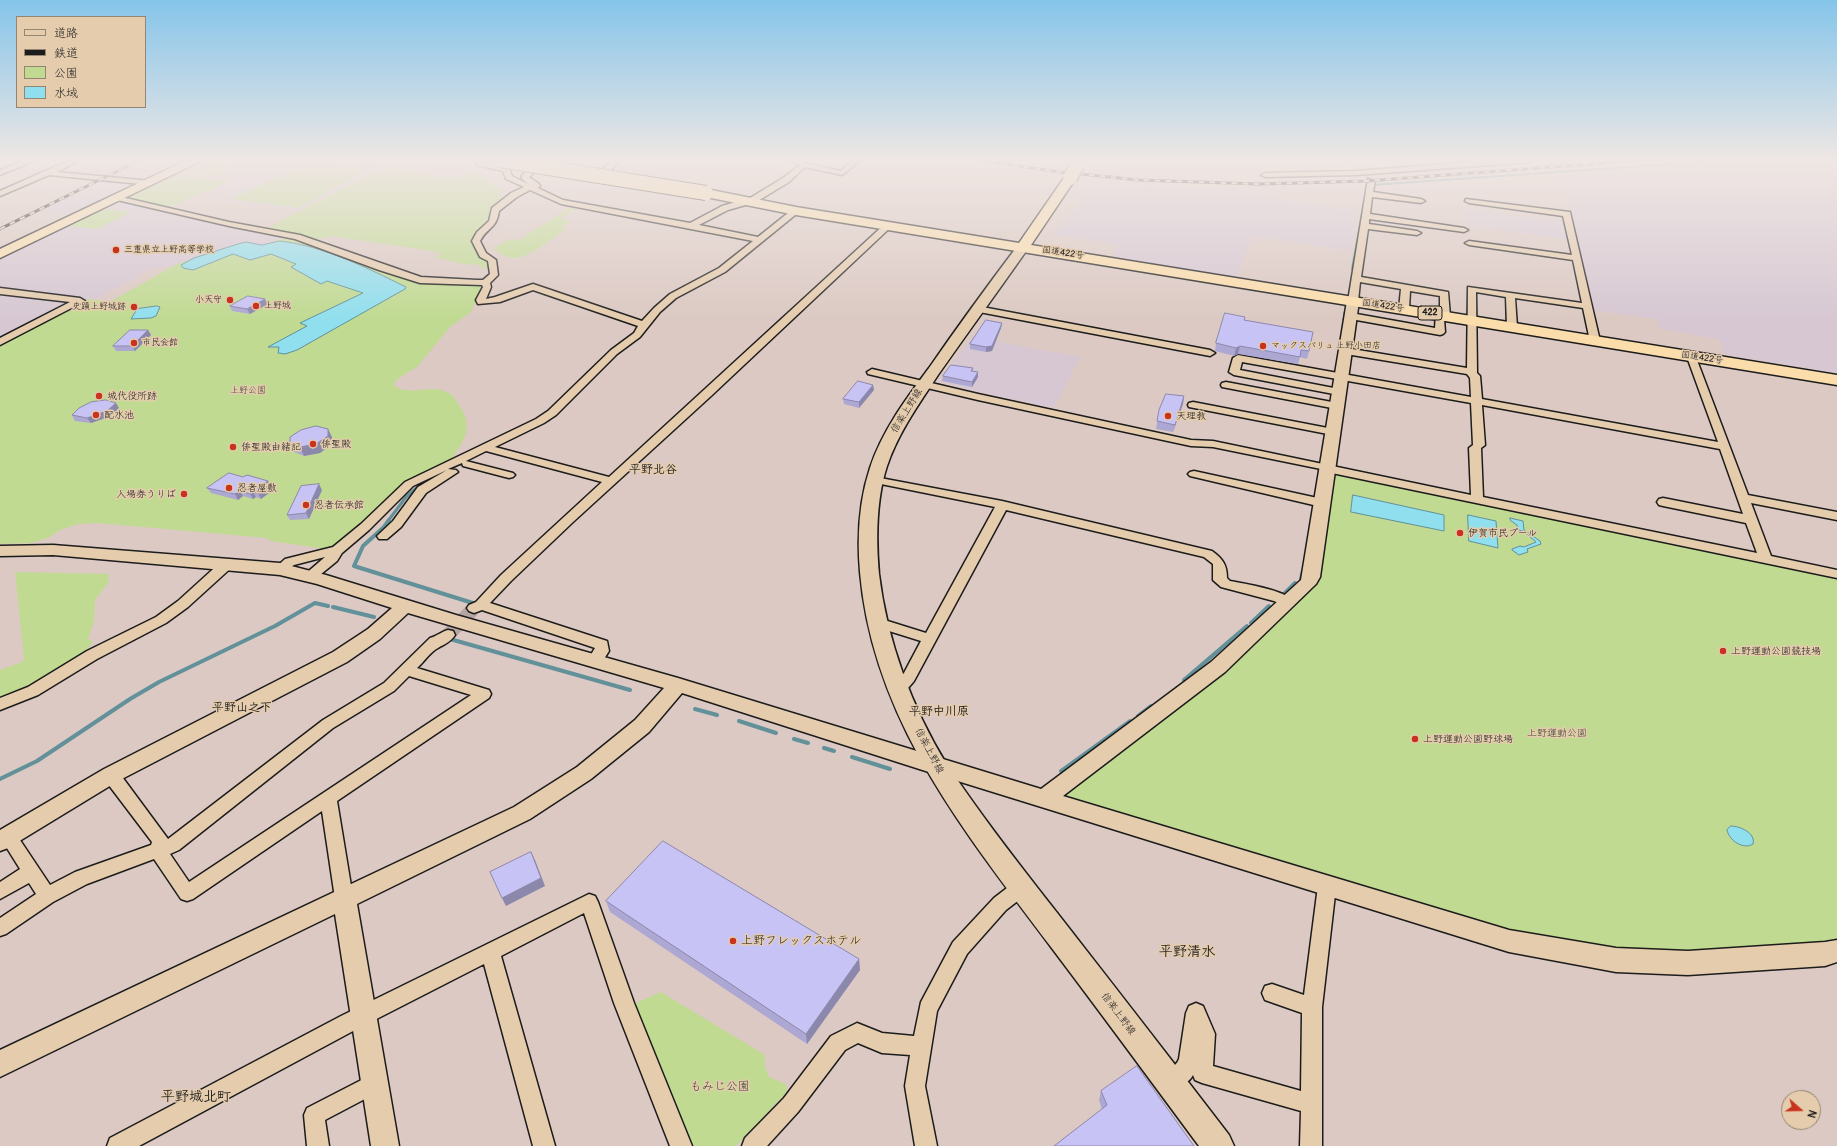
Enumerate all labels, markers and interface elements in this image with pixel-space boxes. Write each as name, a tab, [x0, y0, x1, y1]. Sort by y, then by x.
legend	[16, 16, 146, 108]
text: 道路	[54, 26, 78, 41]
text: 鉄道	[54, 46, 78, 61]
text: 公園	[54, 66, 78, 81]
text: 水域	[54, 86, 78, 101]
street label: 国道422号	[1041, 244, 1085, 262]
marker: 三重県立上野高等学校	[111, 245, 121, 255]
place label: 三重県立上野高等学校	[124, 245, 214, 255]
place label: 小天守	[195, 295, 222, 305]
marker: 小天守	[225, 295, 235, 305]
street label: 国道422号	[1361, 297, 1405, 315]
marker: 上野城	[251, 301, 261, 311]
place label: 上野城	[264, 301, 291, 311]
place label: 史蹟上野城跡	[72, 302, 126, 312]
marker: 史蹟上野城跡	[129, 302, 139, 312]
road number: 422	[1418, 306, 1442, 320]
marker: 市民会館	[129, 338, 139, 348]
place label: 市民会館	[142, 338, 178, 348]
marker: マックスバリュ 上野小田店	[1258, 341, 1268, 351]
place label: マックスバリュ 上野小田店	[1271, 341, 1381, 351]
street label: 国道422号	[1680, 349, 1724, 367]
park label: 上野公園	[230, 386, 266, 396]
street label: 信楽上野線	[889, 387, 925, 435]
place label: 城代役所跡	[107, 390, 157, 402]
marker: 城代役所跡	[94, 391, 104, 401]
place label: 配水池	[104, 409, 134, 421]
marker: 配水池	[91, 410, 101, 420]
place label: 天理教	[1176, 410, 1206, 422]
marker: 天理教	[1163, 411, 1173, 421]
place label: 俳聖殿	[321, 438, 351, 450]
marker: 俳聖殿	[308, 439, 318, 449]
place label: 俳聖殿由緒記	[241, 441, 301, 453]
marker: 俳聖殿由緒記	[228, 442, 238, 452]
district label: 平野北谷	[629, 463, 677, 477]
place label: 忍者屋敷	[237, 482, 277, 494]
marker: 忍者屋敷	[224, 483, 234, 493]
place label: 入場券うりば	[116, 488, 176, 500]
marker: 入場券うりば	[179, 489, 189, 499]
place label: 忍者伝承館	[314, 499, 364, 511]
marker: 忍者伝承館	[301, 500, 311, 510]
place label: 伊賀市民プール	[1468, 527, 1537, 539]
marker: 伊賀市民プール	[1455, 528, 1465, 538]
place label: 上野運動公園競技場	[1731, 645, 1821, 657]
marker: 上野運動公園競技場	[1718, 646, 1728, 656]
district label: 平野山之下	[212, 701, 272, 715]
district label: 平野中川原	[909, 705, 969, 719]
street label: 信楽上野線	[912, 726, 946, 776]
park label: 上野運動公園	[1527, 727, 1587, 739]
place label: 上野運動公園野球場	[1423, 733, 1513, 745]
marker: 上野運動公園野球場	[1410, 734, 1420, 744]
place label: 上野フレックスホテル	[741, 934, 861, 948]
marker: 上野フレックスホテル	[728, 936, 738, 946]
district label: 平野清水	[1159, 944, 1215, 960]
street label: 信楽上野線	[1098, 990, 1138, 1038]
park label: もみじ公園	[690, 1080, 750, 1094]
district label: 平野城北町	[161, 1089, 231, 1105]
north arrow	[1781, 1090, 1821, 1130]
text: N	[1804, 1108, 1819, 1120]

